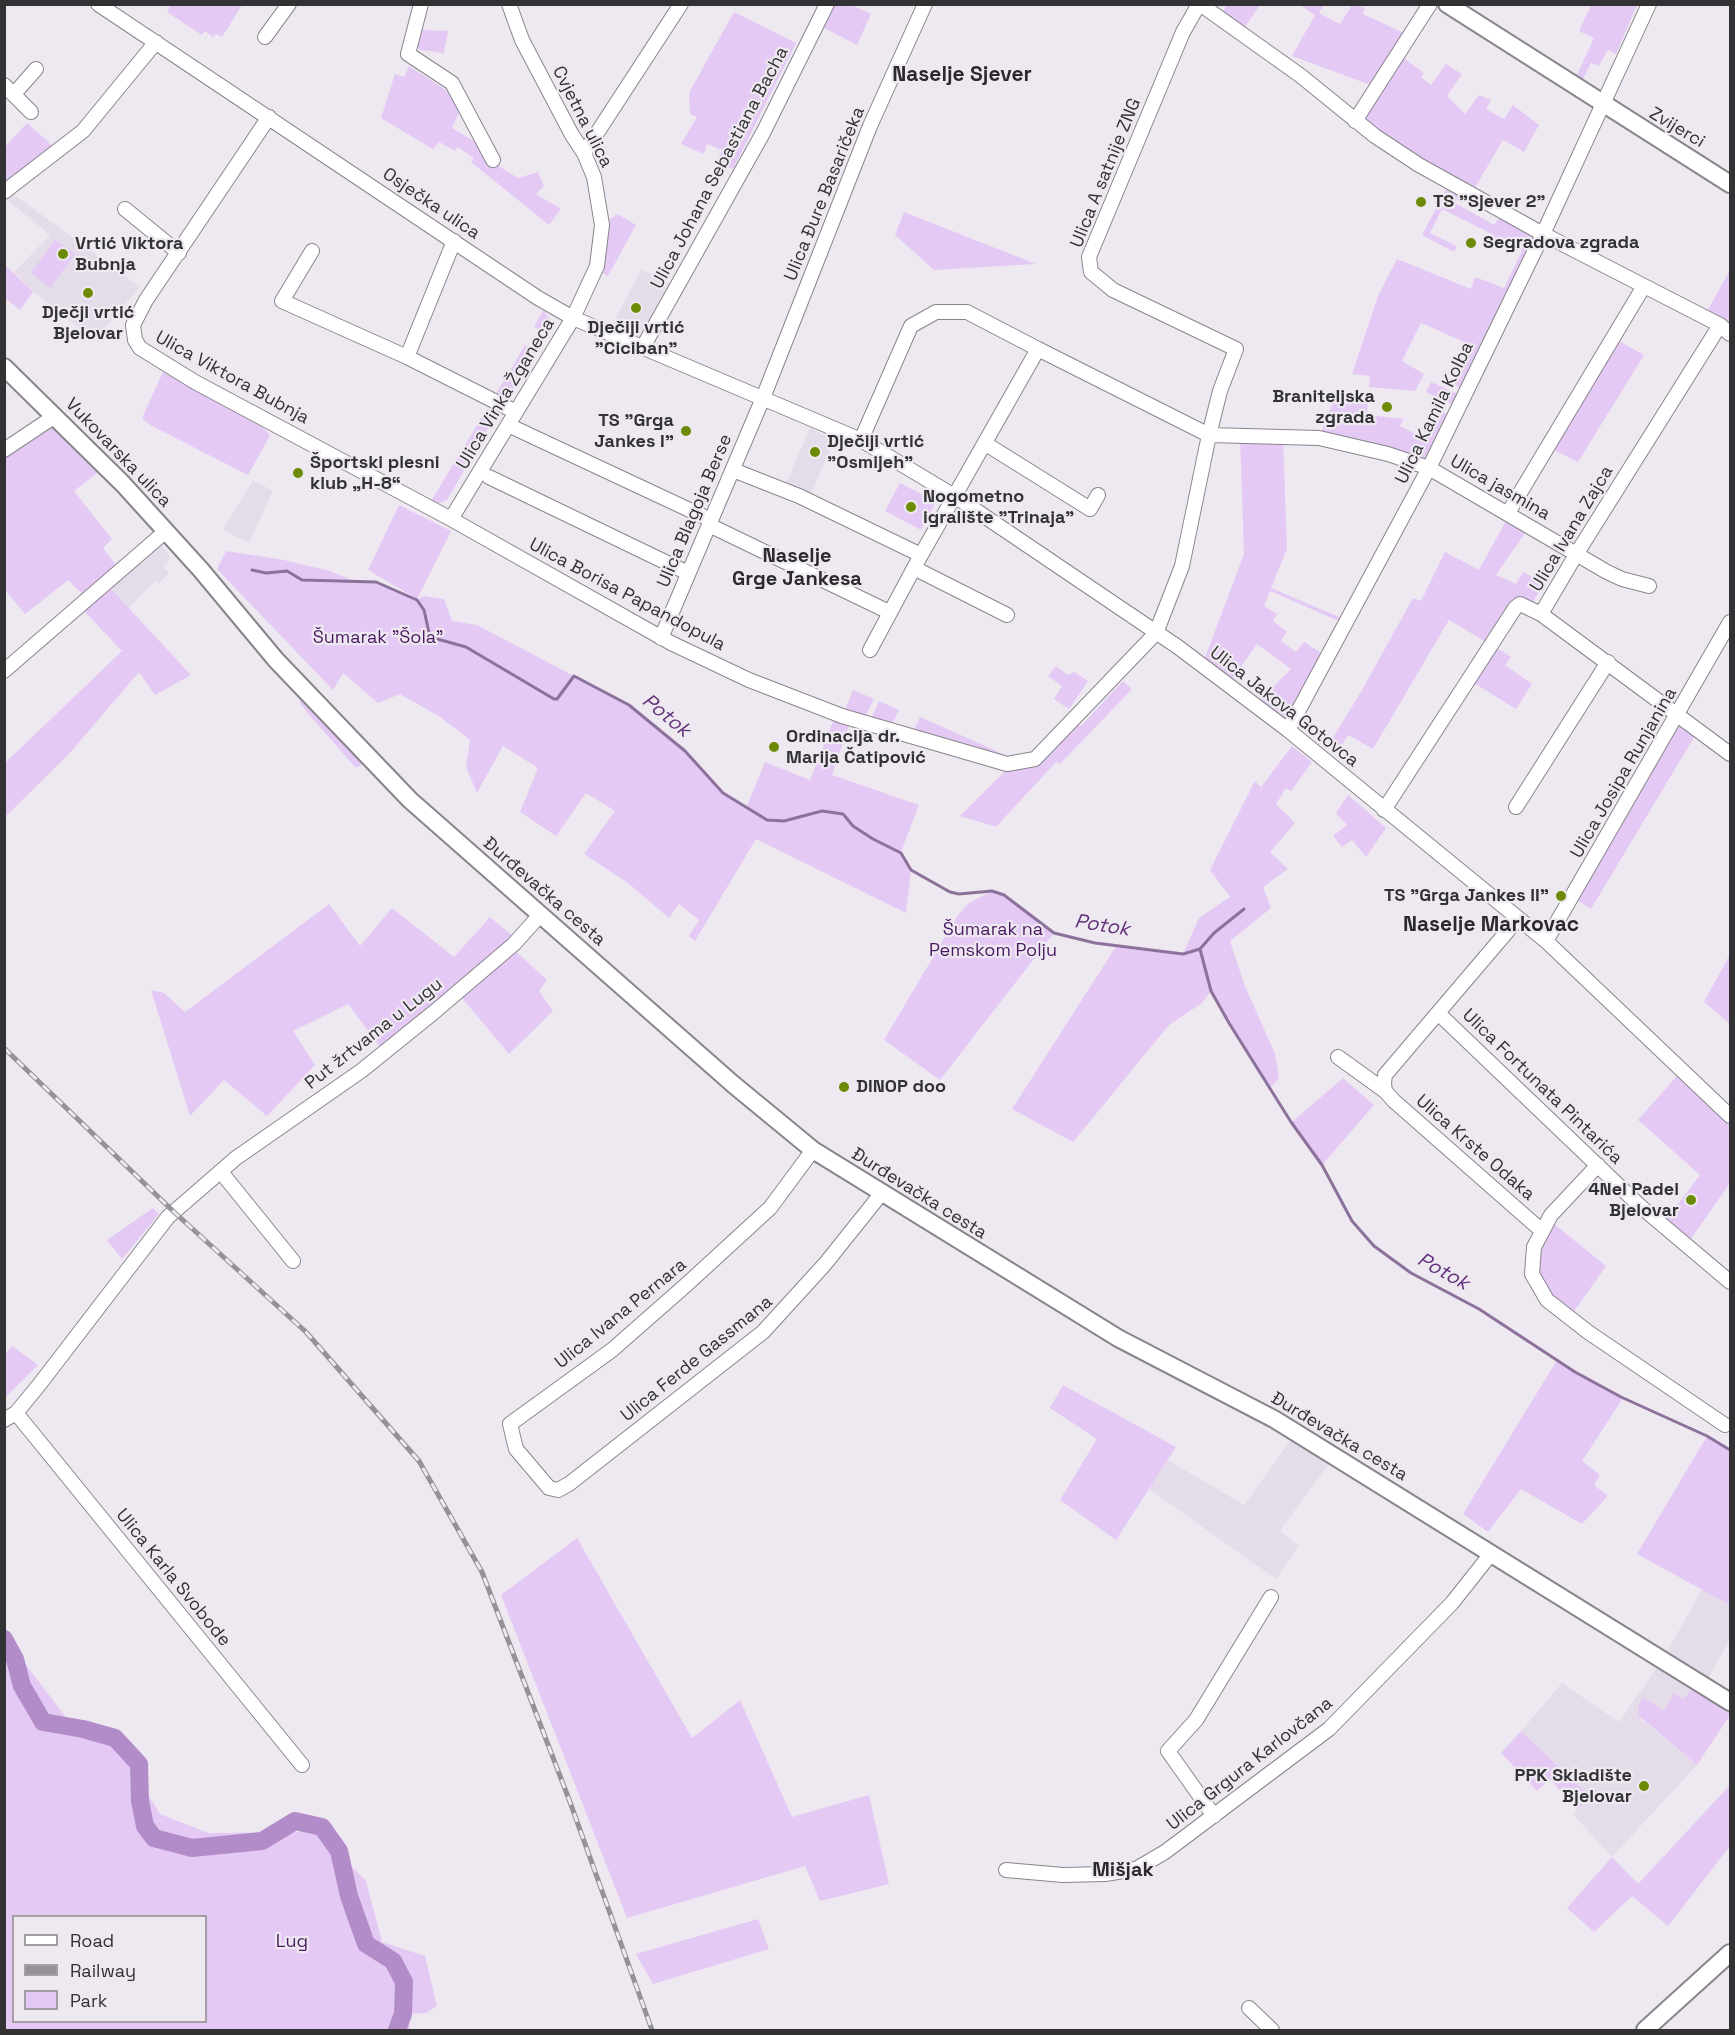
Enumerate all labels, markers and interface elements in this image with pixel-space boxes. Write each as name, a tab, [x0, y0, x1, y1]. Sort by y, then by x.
street label: Ulica Johana Sebastiana Bacha	[647, 43, 793, 293]
district label: Naselje Sjever	[892, 62, 1032, 88]
street label: Cvjetna ulica	[547, 63, 617, 171]
street label: Ulica A satnije ZNG	[1066, 95, 1146, 251]
street label: Zvijerci	[1645, 103, 1709, 153]
street label: Ulica Đure Basaričeka	[780, 104, 870, 284]
street label: Osječka ulica	[378, 164, 484, 244]
place label: TS "Sjever 2"	[1433, 191, 1546, 213]
marker: TS "Sjever 2"	[1414, 195, 1428, 209]
place label: Segradova zgrada	[1483, 232, 1639, 254]
place label: Vrtić Viktora Bubnja	[75, 233, 184, 276]
marker: Segradova zgrada	[1464, 236, 1478, 250]
marker: Vrtić Viktora Bubnja	[56, 247, 70, 261]
marker: Dječji vrtić Bjelovar	[81, 286, 95, 300]
marker: Dječiji vrtić "Ciciban"	[629, 301, 643, 315]
place label: Dječji vrtić Bjelovar	[42, 302, 134, 344]
street label: Ulica Vinka Žganeca	[452, 315, 560, 473]
place label: Dječiji vrtić "Ciciban"	[587, 317, 685, 360]
street label: Ulica Viktora Bubnja	[151, 327, 313, 429]
street label: Ulica Kamila Kolba	[1391, 338, 1479, 488]
place label: Braniteljska zgrada	[1272, 386, 1375, 428]
street label: Vukovarska ulica	[60, 394, 176, 512]
marker: Braniteljska zgrada	[1380, 400, 1394, 414]
place label: TS "Grga Jankes I"	[594, 410, 674, 452]
marker: TS "Grga Jankes I"	[679, 424, 693, 438]
street label: Ulica Blagoja Berse	[653, 431, 737, 591]
place label: Dječiji vrtić "Osmijeh"	[827, 431, 924, 474]
marker: Dječiji vrtić "Osmijeh"	[808, 445, 822, 459]
street label: Ulica jasmina	[1446, 451, 1554, 525]
place label: Športski plesni klub „H-8“	[310, 452, 440, 494]
street label: Ulica Ivana Zajca	[1526, 462, 1618, 596]
marker: Športski plesni klub „H-8“	[291, 466, 305, 480]
place label: Nogometno igralište "Trinaja"	[923, 486, 1074, 528]
marker: Nogometno igralište "Trinaja"	[904, 500, 918, 514]
street label: Ulica Borisa Papandopula	[525, 534, 729, 656]
district label: Naselje Grge Jankesa	[732, 545, 862, 592]
park label: Šumarak "Šola"	[313, 627, 443, 649]
street label: Ulica Jakova Gotovca	[1205, 642, 1363, 772]
street label: Ulica Josipa Runjanina	[1566, 684, 1682, 862]
water label: Potok	[637, 689, 695, 743]
place label: Ordinacija dr. Marija Čatipović	[786, 726, 926, 768]
marker: Ordinacija dr. Marija Čatipović	[767, 740, 781, 754]
street label: Đurđevačka cesta	[478, 833, 610, 951]
place label: TS "Grga Jankes II"	[1384, 885, 1549, 907]
marker: TS "Grga Jankes II"	[1554, 889, 1568, 903]
water label: Potok	[1073, 910, 1131, 942]
district label: Naselje Markovac	[1403, 912, 1579, 938]
park label: Šumarak na Pemskom Polju	[929, 919, 1057, 962]
street label: Put žrtvama u Lugu	[301, 974, 447, 1094]
street label: Ulica Fortunata Pintarića	[1457, 1005, 1627, 1169]
place label: DINOP doo	[856, 1076, 946, 1098]
marker: DINOP doo	[837, 1080, 851, 1094]
street label: Ulica Krste Odaka	[1411, 1090, 1539, 1206]
street label: Đurđevačka cesta	[847, 1144, 991, 1244]
place label: 4Nel Padel Bjelovar	[1588, 1179, 1679, 1222]
marker: 4Nel Padel Bjelovar	[1684, 1193, 1698, 1207]
water label: Potok	[1413, 1248, 1473, 1296]
street label: Ulica Ivana Pernara	[551, 1254, 691, 1374]
street label: Ulica Ferde Gassmana	[617, 1291, 777, 1427]
street label: Đurđevačka cesta	[1267, 1388, 1411, 1486]
street label: Ulica Karla Svobode	[111, 1505, 235, 1651]
street label: Ulica Grgura Karlovčana	[1163, 1693, 1337, 1835]
place label: PPK Skladište Bjelovar	[1515, 1765, 1632, 1808]
marker: PPK Skladište Bjelovar	[1637, 1779, 1651, 1793]
district label: Mišjak	[1092, 1859, 1154, 1883]
legend	[12, 1915, 207, 2023]
text: Road	[70, 1929, 114, 1952]
park label: Lug	[276, 1931, 308, 1953]
text: Railway	[70, 1959, 136, 1982]
text: Park	[70, 1989, 107, 2012]

